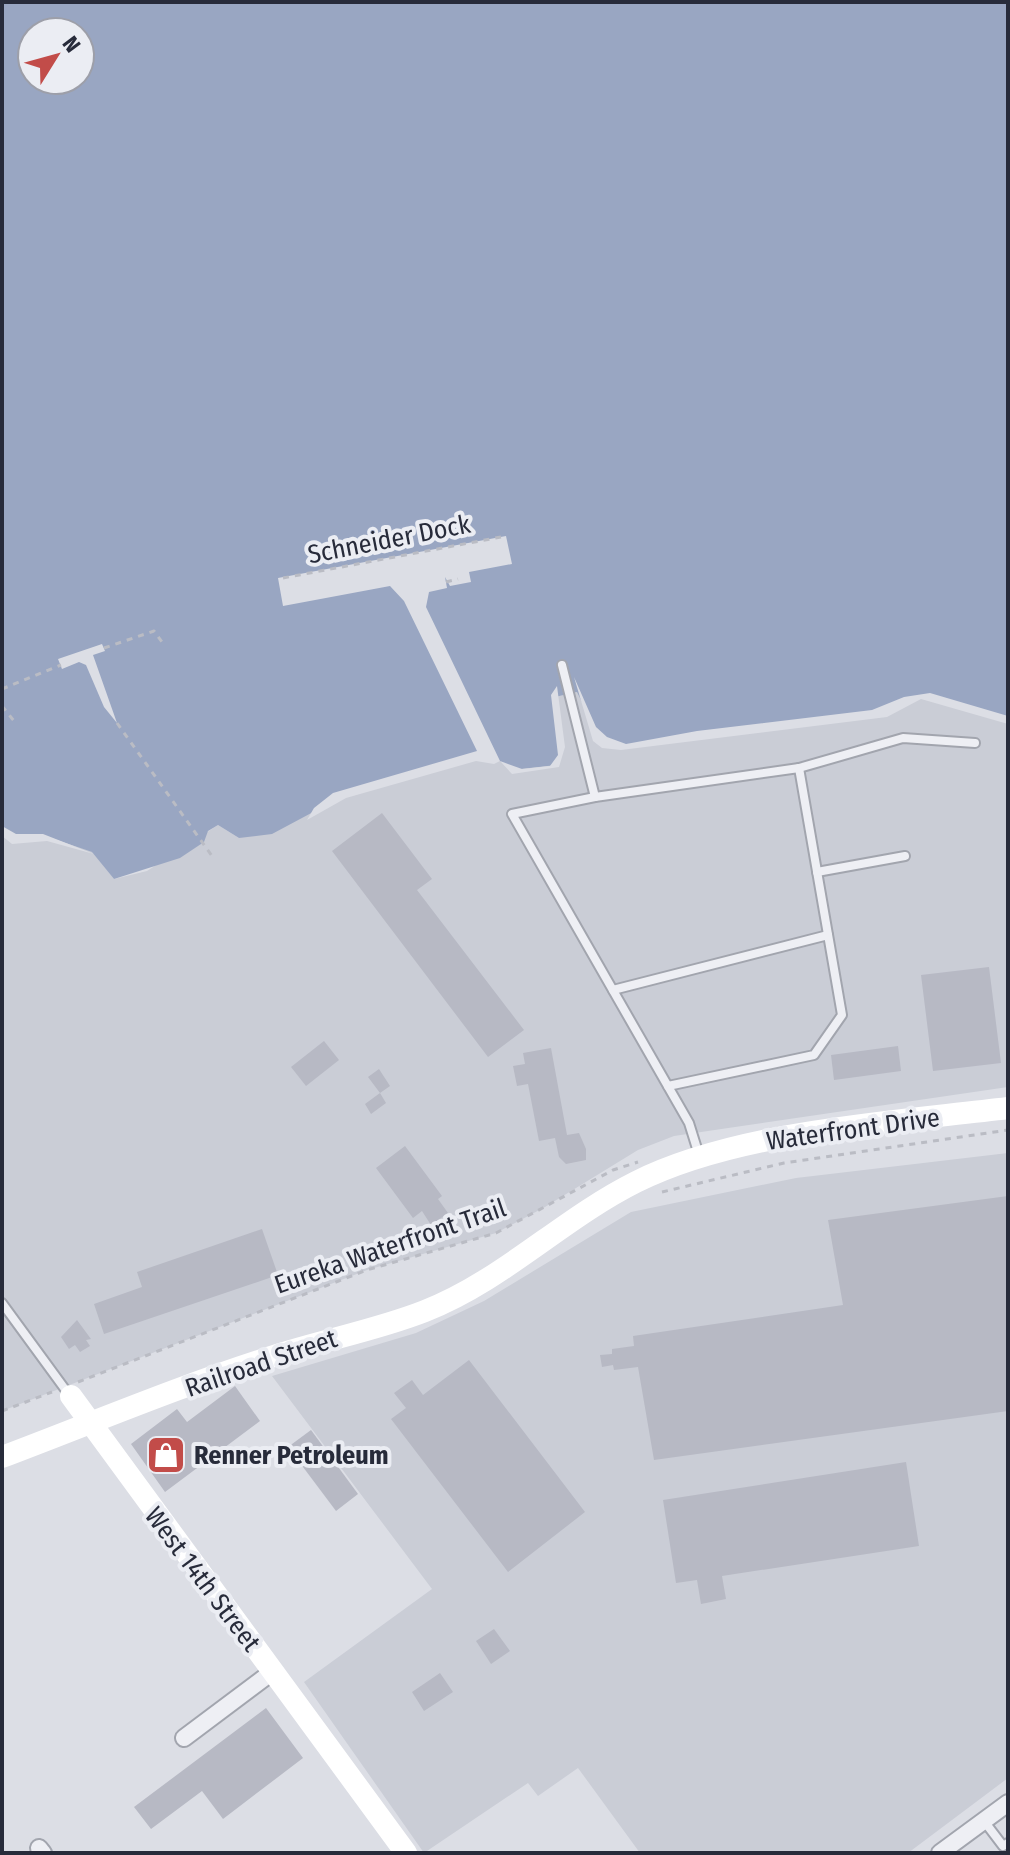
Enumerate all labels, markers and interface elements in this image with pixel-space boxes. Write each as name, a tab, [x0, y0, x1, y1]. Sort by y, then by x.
north arrow	[16, 16, 96, 96]
text: N	[57, 31, 86, 58]
street label: Schneider Dock	[305, 508, 474, 570]
street label: Waterfront Drive	[764, 1102, 942, 1157]
street label: Eureka Waterfront Trail	[270, 1192, 510, 1301]
street label: Railroad Street	[181, 1323, 342, 1404]
shop icon: Renner Petroleum	[145, 1434, 187, 1476]
place label: Renner Petroleum	[194, 1440, 389, 1471]
street label: West 14th Street	[138, 1501, 267, 1658]

